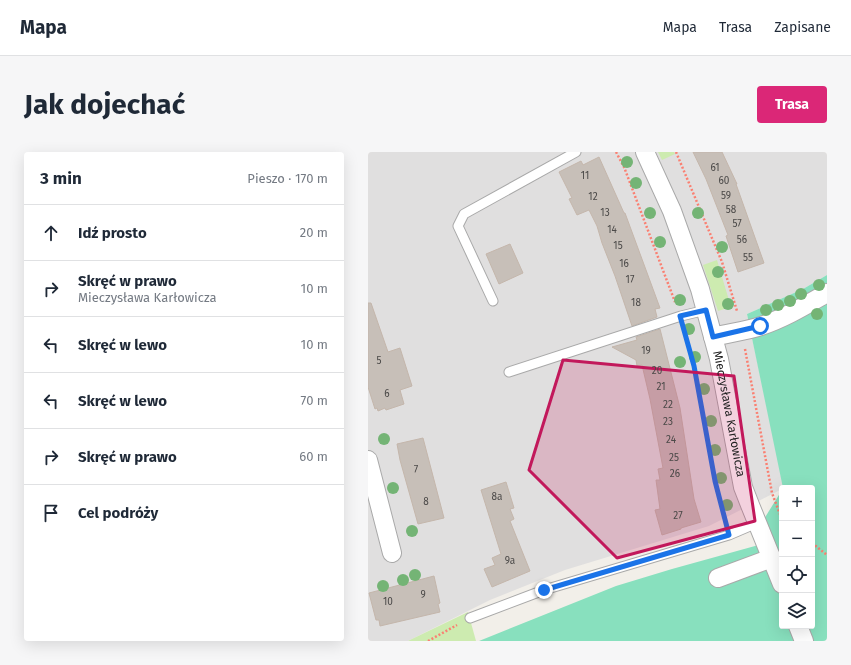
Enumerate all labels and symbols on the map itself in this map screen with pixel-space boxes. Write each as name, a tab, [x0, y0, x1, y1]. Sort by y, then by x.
house number: 61	[710, 162, 720, 174]
house number: 11	[581, 170, 589, 182]
house number: 60	[719, 175, 730, 187]
house number: 59	[721, 190, 731, 202]
house number: 12	[588, 191, 598, 203]
house number: 58	[726, 204, 737, 216]
house number: 13	[600, 207, 610, 219]
house number: 57	[732, 218, 742, 230]
house number: 14	[607, 224, 618, 236]
house number: 56	[737, 234, 747, 246]
house number: 15	[613, 240, 623, 252]
house number: 55	[743, 252, 753, 264]
house number: 16	[619, 258, 629, 270]
house number: 17	[626, 274, 635, 286]
house number: 18	[631, 297, 641, 309]
route start	[751, 317, 769, 335]
house number: 19	[641, 345, 651, 357]
street label: Mieczysława Karłowicza	[710, 349, 748, 478]
house number: 5	[376, 355, 382, 367]
house number: 20	[652, 365, 663, 377]
house number: 21	[656, 381, 666, 393]
house number: 6	[384, 388, 390, 400]
house number: 22	[663, 399, 673, 411]
house number: 23	[663, 416, 673, 428]
house number: 24	[666, 434, 677, 446]
house number: 25	[669, 452, 679, 464]
house number: 7	[414, 464, 419, 476]
house number: 26	[670, 468, 680, 480]
house number: 8a	[492, 491, 502, 503]
house number: 8	[423, 496, 429, 508]
house number: 27	[673, 510, 683, 522]
house number: 9a	[505, 555, 515, 567]
route end	[535, 581, 553, 599]
house number: 9	[420, 589, 426, 601]
house number: 10	[383, 596, 393, 608]

